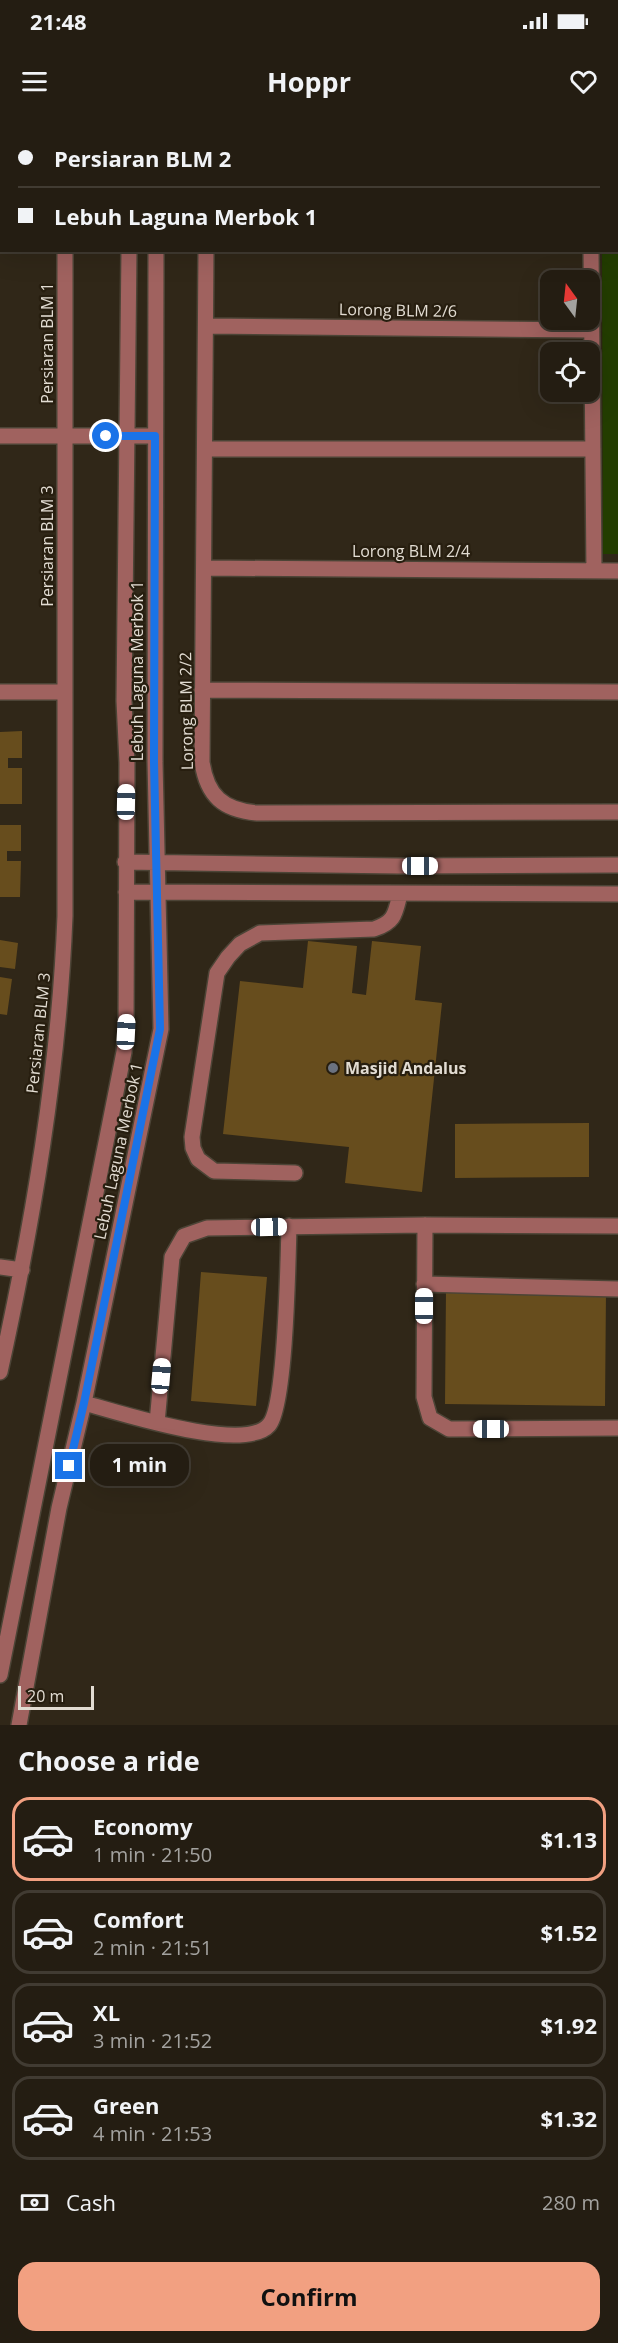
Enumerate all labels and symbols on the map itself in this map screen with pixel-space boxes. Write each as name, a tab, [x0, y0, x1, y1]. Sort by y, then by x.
north arrow	[540, 270, 600, 330]
street label: Persiaran BLM 1	[36, 282, 58, 404]
street label: Lorong BLM 2/6	[339, 298, 457, 322]
route start	[92, 422, 119, 449]
street label: Persiaran BLM 3	[36, 485, 58, 607]
street label: Lorong BLM 2/4	[352, 540, 470, 562]
street label: Lebuh Laguna Merbok 1	[126, 581, 148, 761]
street label: Lorong BLM 2/2	[174, 652, 198, 770]
car	[117, 784, 135, 820]
car	[402, 857, 438, 875]
street label: Persiaran BLM 3	[21, 971, 55, 1095]
car	[116, 1014, 136, 1050]
place label: Masjid Andalus	[345, 1057, 466, 1079]
street label: Lebuh Laguna Merbok 1	[88, 1060, 148, 1242]
marker: Masjid Andalus	[326, 1061, 340, 1075]
car	[251, 1218, 287, 1236]
car	[415, 1288, 433, 1324]
car	[150, 1357, 172, 1395]
car	[473, 1420, 509, 1438]
callout: 1 min	[90, 1445, 189, 1487]
route end	[55, 1452, 82, 1479]
scale bar	[18, 1683, 94, 1710]

